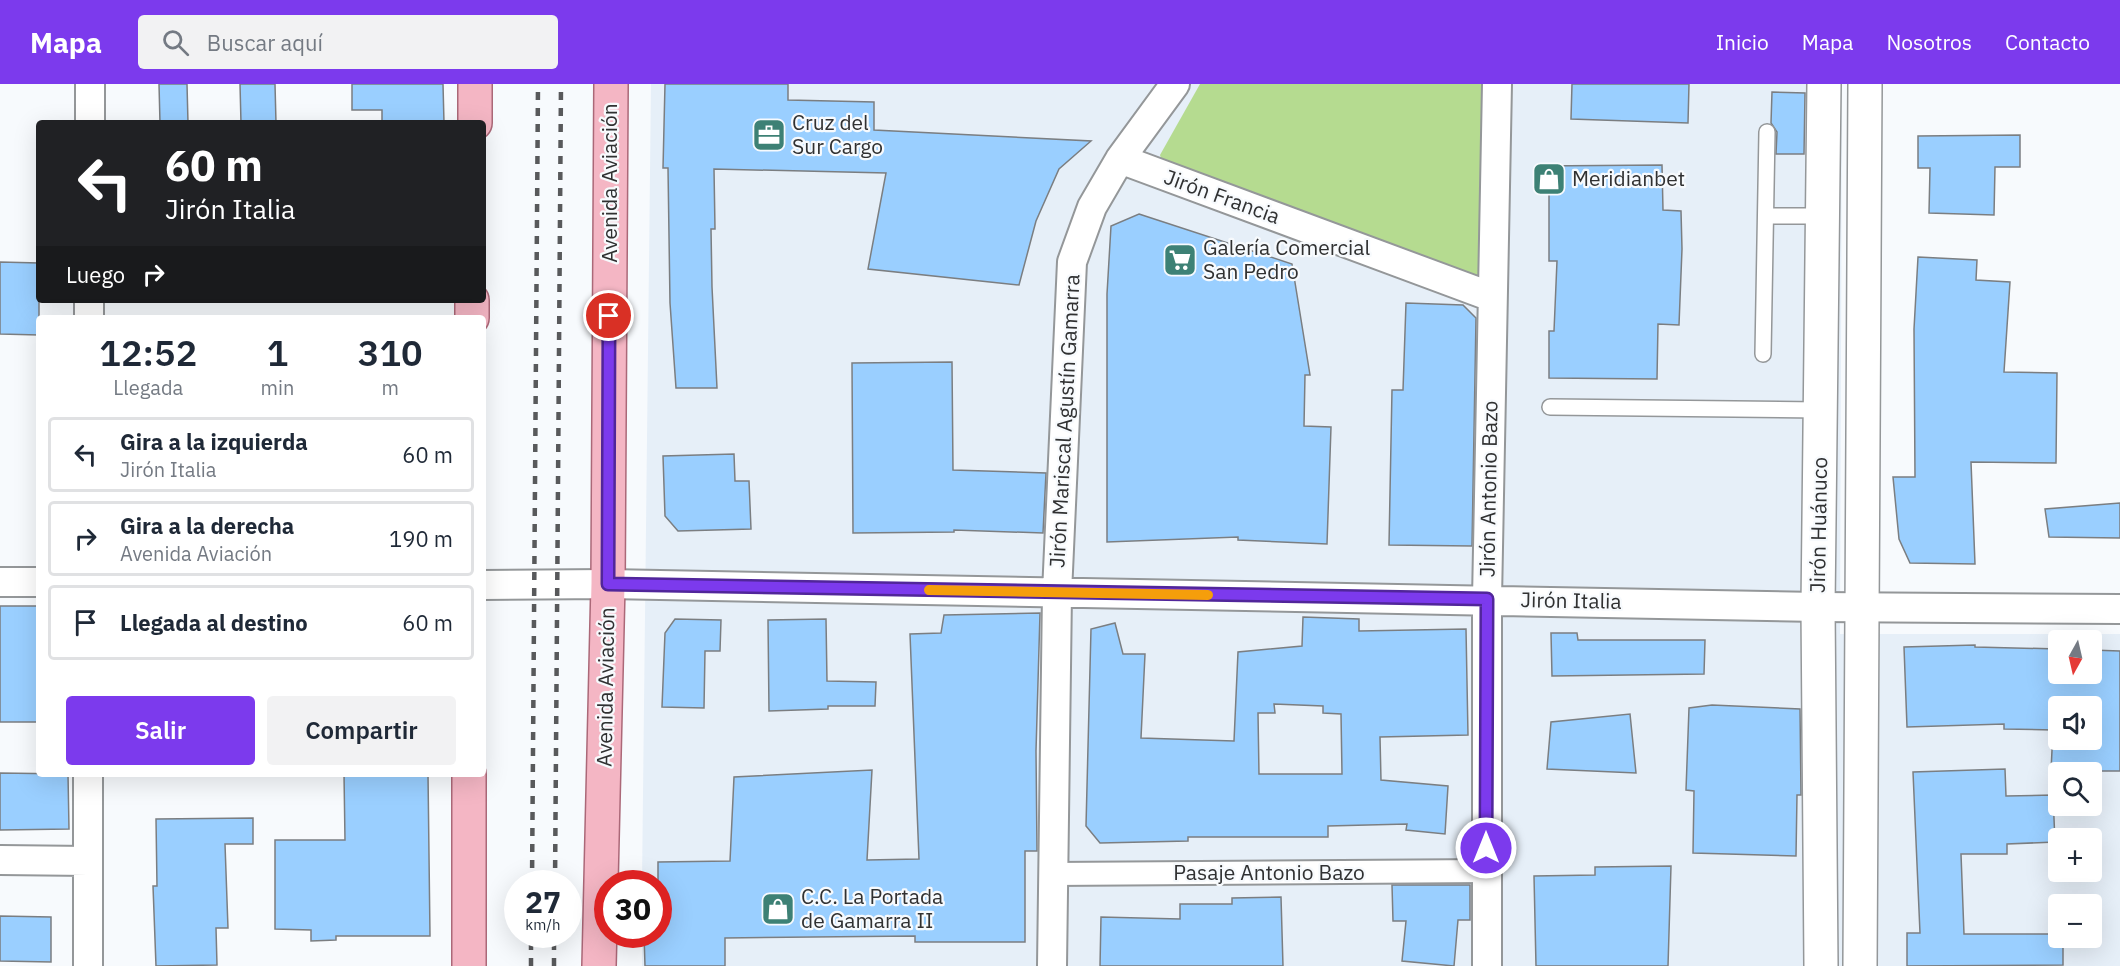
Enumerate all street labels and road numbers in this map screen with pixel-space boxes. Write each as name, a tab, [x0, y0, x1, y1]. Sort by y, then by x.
street label: Avenida Aviación	[595, 103, 623, 263]
street label: Jirón Francia	[1161, 162, 1284, 230]
street label: Jirón Mariscal Agustín Gamarra	[1042, 273, 1086, 568]
street label: Jirón Antonio Bazo	[1472, 400, 1504, 578]
street label: Jirón Huánuco	[1803, 457, 1833, 593]
street label: Jirón Italia	[1520, 585, 1622, 615]
street label: Avenida Aviación	[590, 607, 620, 767]
street label: Pasaje Antonio Bazo	[1173, 858, 1365, 886]

